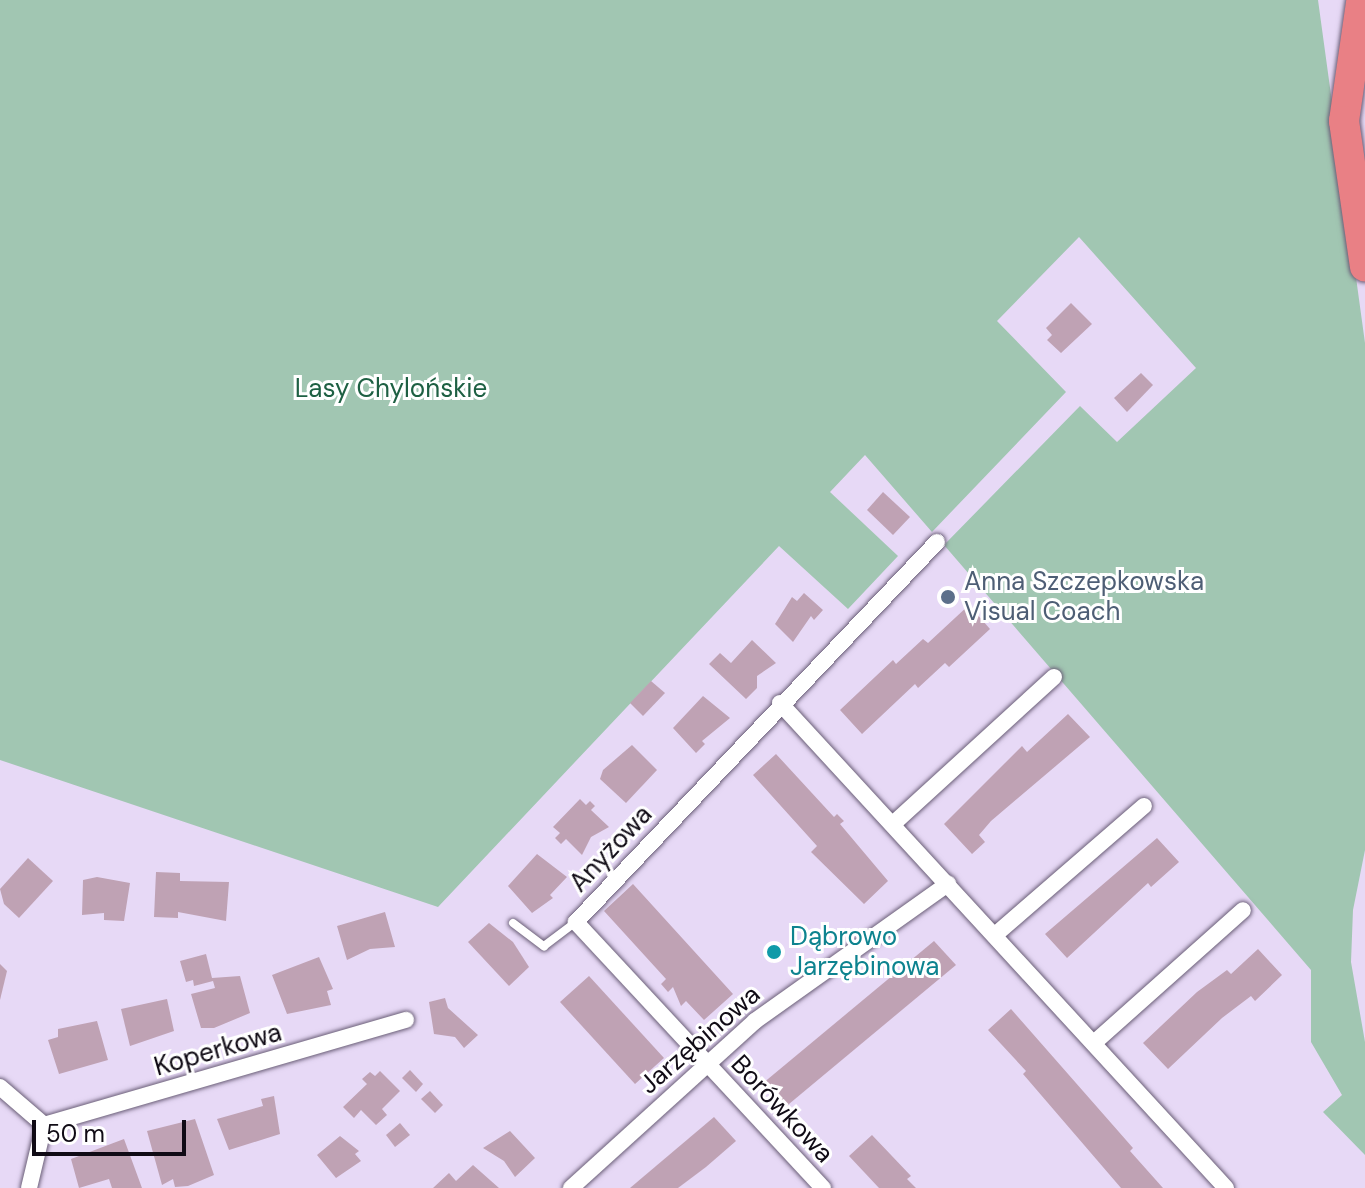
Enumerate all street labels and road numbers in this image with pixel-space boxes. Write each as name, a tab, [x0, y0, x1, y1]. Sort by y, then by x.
street label: Anyżowa	[563, 799, 659, 899]
street label: Jarzębinowa	[633, 979, 767, 1101]
street label: Koperkowa	[151, 1017, 285, 1083]
street label: Borówkowa	[724, 1049, 840, 1169]

